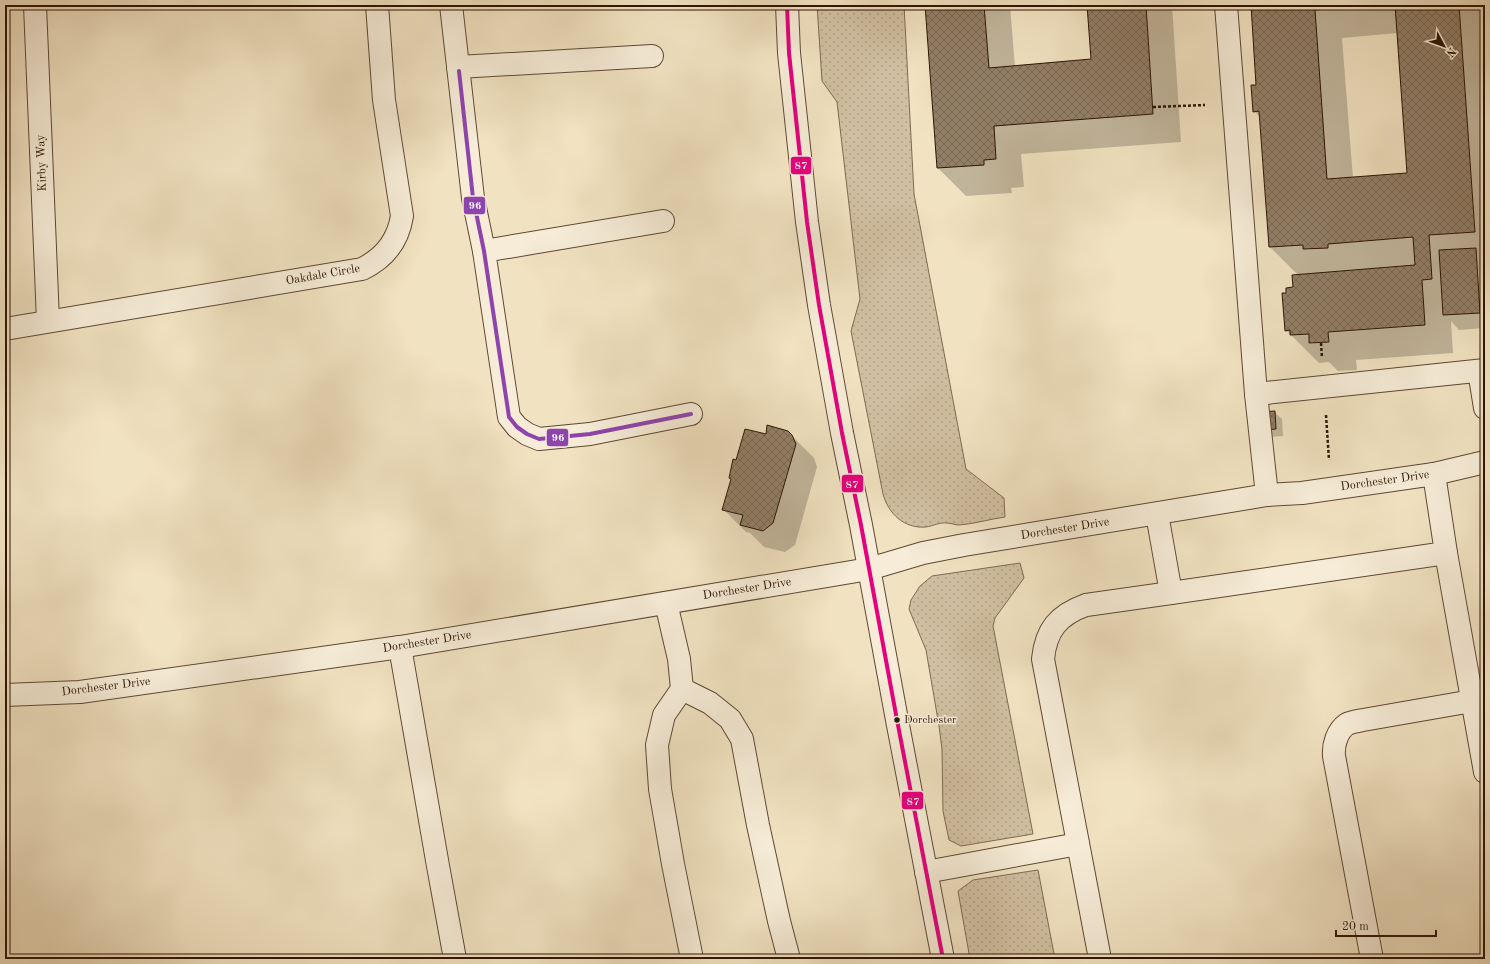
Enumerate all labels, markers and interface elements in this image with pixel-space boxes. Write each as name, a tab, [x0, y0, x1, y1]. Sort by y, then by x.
north arrow	[1424, 26, 1464, 66]
text: N	[1443, 45, 1457, 59]
street label: Kirby Way	[35, 134, 49, 192]
line badge: 87	[790, 156, 812, 175]
text: 87	[795, 161, 807, 172]
line badge: 96	[463, 196, 486, 215]
text: 96	[469, 201, 481, 212]
street label: Oakdale Circle	[285, 262, 361, 287]
line badge: 96	[546, 428, 569, 447]
text: 96	[552, 433, 564, 444]
street label: Dorchester Drive	[1340, 469, 1431, 493]
line badge: 87	[841, 474, 864, 493]
text: 87	[846, 480, 858, 491]
street label: Dorchester Drive	[1020, 516, 1111, 542]
street label: Dorchester Drive	[702, 576, 793, 602]
street label: Dorchester Drive	[382, 629, 473, 655]
street label: Dorchester Drive	[61, 676, 152, 698]
marker: Dorchester	[892, 715, 902, 725]
place label: Dorchester	[904, 715, 957, 726]
line badge: 87	[901, 791, 924, 810]
text: 87	[907, 797, 919, 808]
scale bar	[1336, 912, 1436, 938]
text: 20 m	[1342, 921, 1369, 933]

